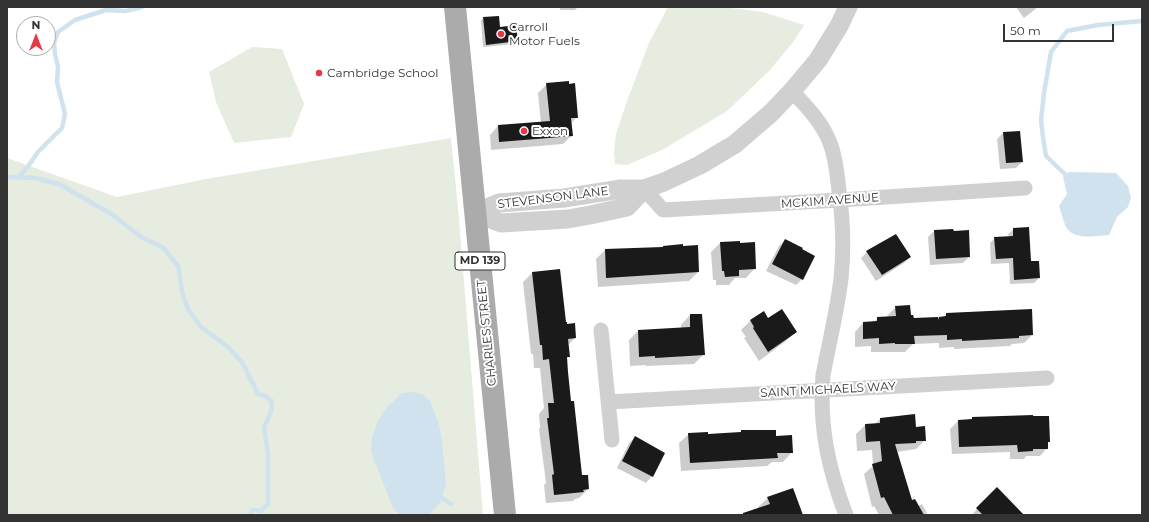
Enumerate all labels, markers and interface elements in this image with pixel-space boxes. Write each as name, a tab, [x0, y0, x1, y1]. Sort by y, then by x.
north arrow	[16, 16, 56, 56]
scale bar	[1005, 16, 1116, 42]
text: N	[32, 18, 40, 32]
place label: Carroll Motor Fuels	[509, 20, 580, 48]
text: 50 m	[1010, 23, 1041, 38]
marker: Carroll Motor Fuels	[496, 29, 506, 39]
place label: Cambridge School	[327, 66, 438, 80]
marker: Cambridge School	[314, 68, 324, 78]
place label: Exxon	[532, 124, 568, 138]
marker: Exxon	[519, 126, 529, 136]
street label: STEVENSON LANE	[497, 184, 609, 212]
street label: MCKIM AVENUE	[780, 190, 880, 212]
road number: MD 139	[455, 252, 505, 270]
street label: CHARLES STREET	[474, 279, 500, 387]
street label: SAINT MICHAELS WAY	[760, 379, 896, 401]

